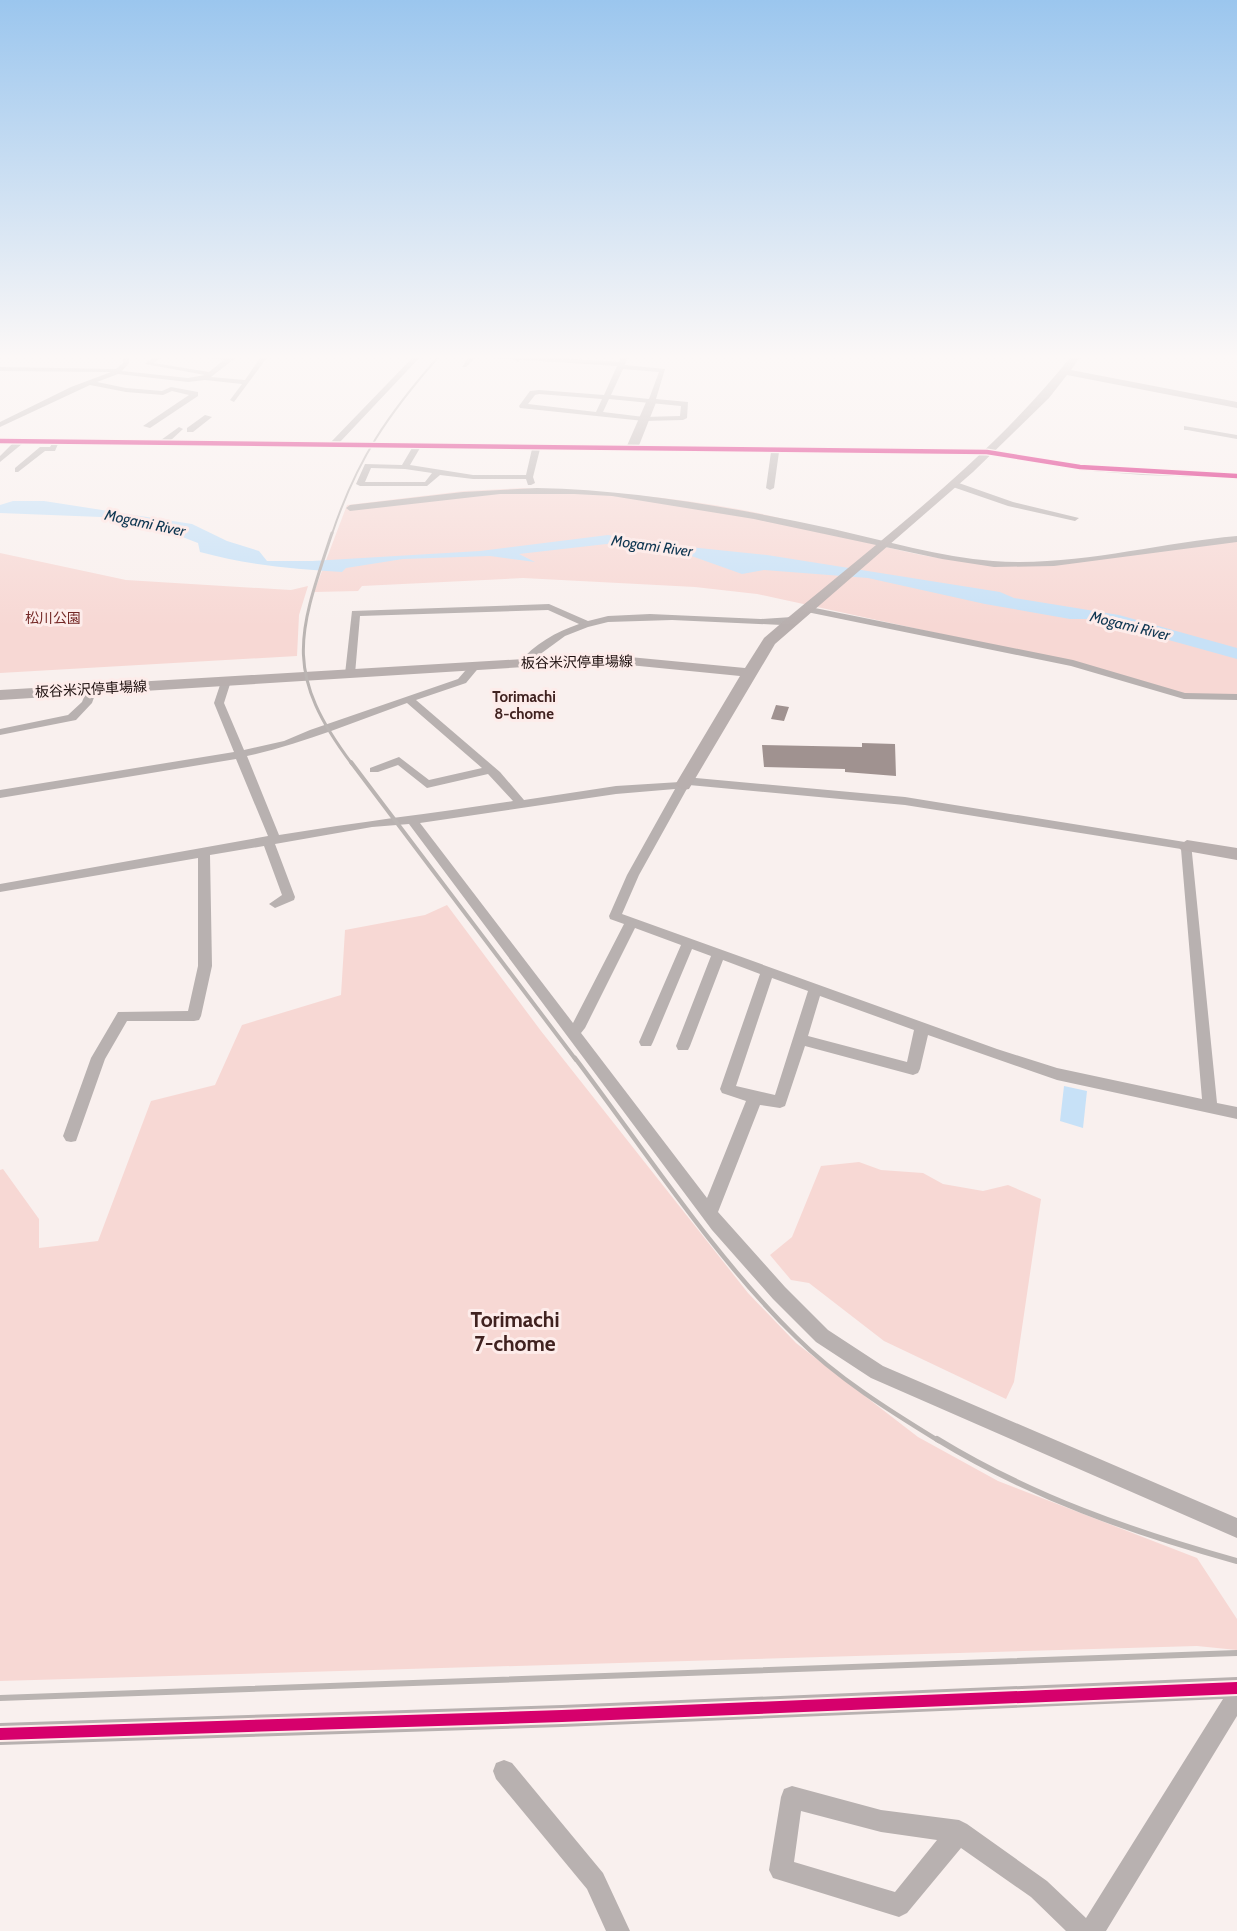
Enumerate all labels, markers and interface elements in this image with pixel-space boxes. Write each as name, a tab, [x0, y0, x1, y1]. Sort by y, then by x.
water label: Mogami River	[102, 505, 188, 541]
water label: Mogami River	[609, 531, 695, 561]
water label: Mogami River	[1087, 607, 1173, 645]
park label: 松川公園	[25, 609, 81, 627]
street label: 板谷米沢停車場線	[521, 652, 633, 672]
street label: 板谷米沢停車場線	[35, 677, 147, 701]
district label: Torimachi 8-chome	[492, 688, 556, 723]
district label: Torimachi 7-chome	[471, 1307, 559, 1356]

